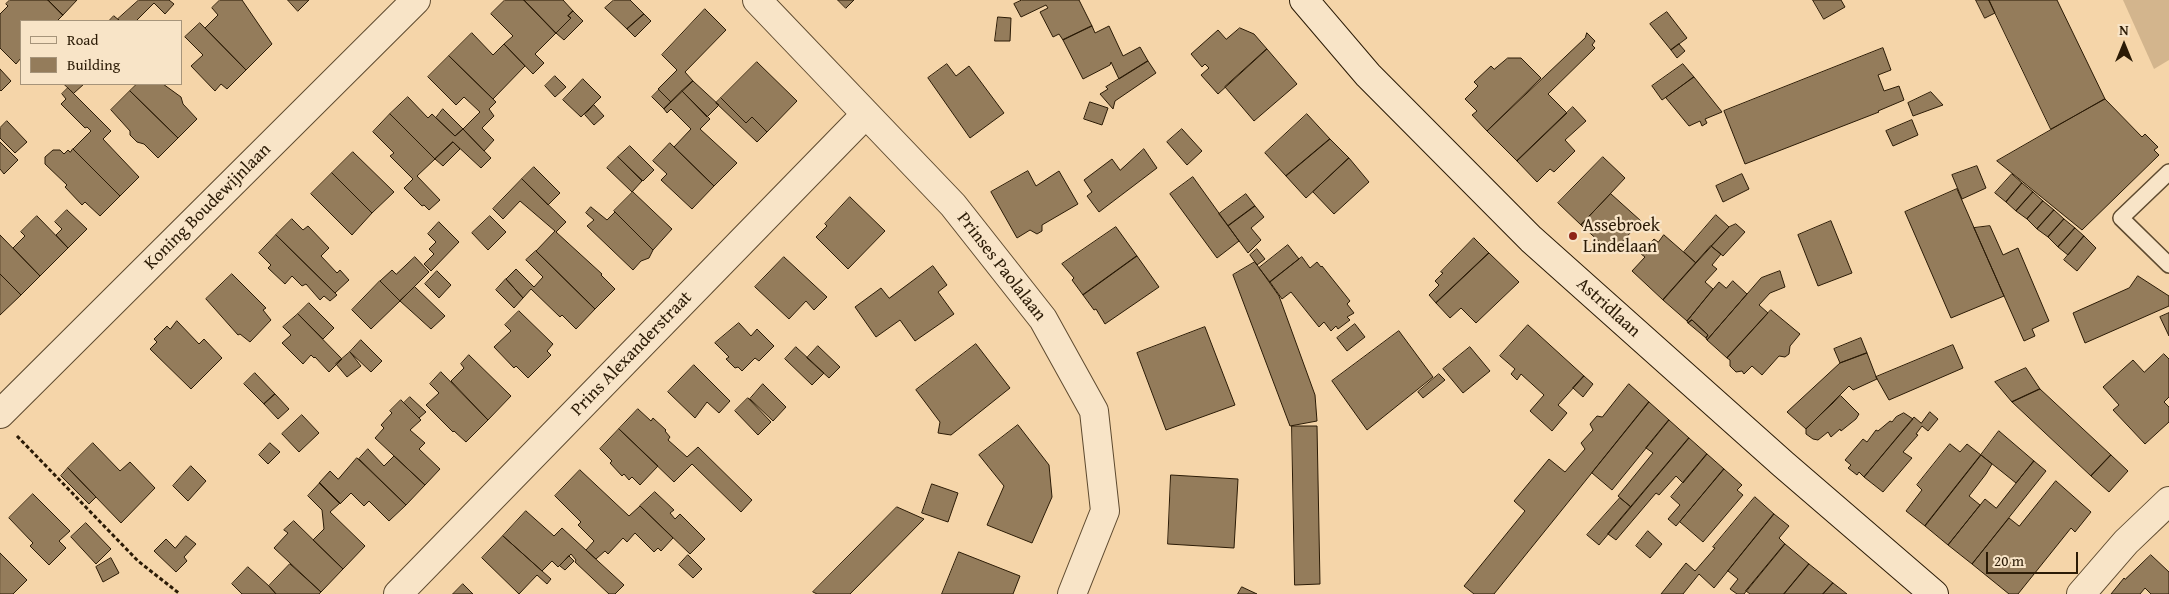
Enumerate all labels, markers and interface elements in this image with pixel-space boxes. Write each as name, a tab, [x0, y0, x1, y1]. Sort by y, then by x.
legend	[20, 20, 182, 85]
north arrow	[2099, 20, 2149, 70]
text: N	[2119, 20, 2129, 40]
text: Road	[67, 29, 98, 50]
text: Building	[67, 54, 120, 75]
street label: Koning Boudewijnlaan	[140, 139, 276, 275]
street label: Prinses Paolalaan	[952, 208, 1050, 326]
place label: Assebroek Lindelaan	[1583, 215, 1660, 258]
marker: Assebroek Lindelaan	[1567, 230, 1579, 242]
street label: Astridlaan	[1572, 274, 1644, 342]
street label: Prins Alexanderstraat	[567, 287, 697, 421]
scale bar	[1989, 542, 2082, 574]
text: 20 m	[1994, 550, 2024, 571]

